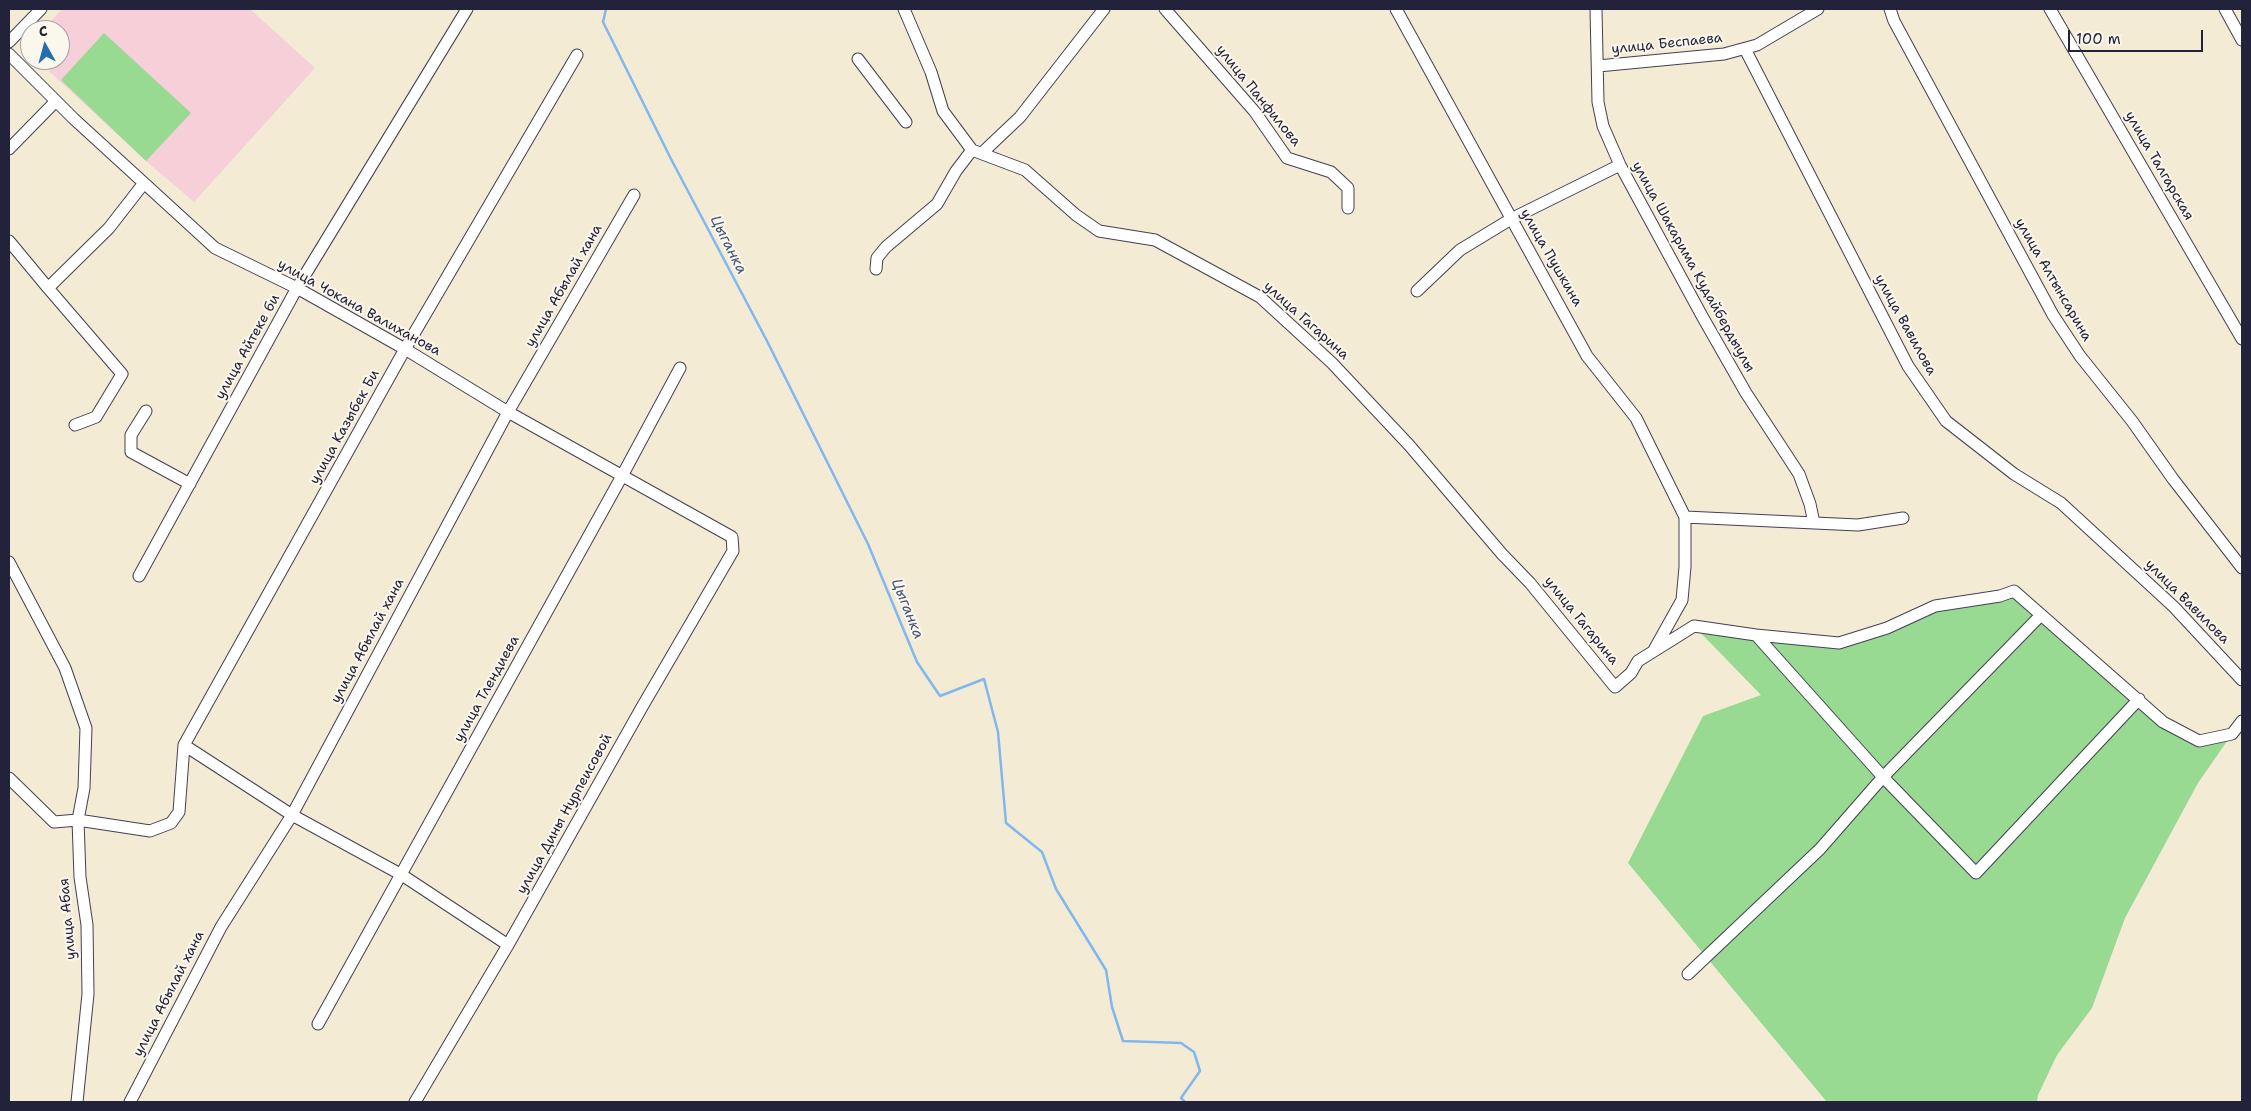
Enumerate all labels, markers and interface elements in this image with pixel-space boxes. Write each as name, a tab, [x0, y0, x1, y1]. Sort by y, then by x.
north arrow	[20, 20, 70, 70]
scale bar	[2071, 20, 2206, 52]
text: С	[38, 22, 49, 41]
text: 100 m	[2076, 29, 2121, 49]
street label: улица Беспаева	[1611, 30, 1723, 58]
street label: улица Панфилова	[1212, 42, 1304, 150]
street label: улица Талгарская	[2121, 109, 2197, 223]
street label: улица Шакарима Кудайбердыулы	[1628, 159, 1758, 375]
street label: улица Пушкина	[1516, 206, 1586, 310]
water label: Цыганка	[706, 213, 750, 277]
street label: улица Алтынсарина	[2011, 215, 2095, 345]
street label: улица Абылай хана	[522, 222, 606, 350]
street label: улица Чокана Валиханова	[274, 256, 444, 360]
street label: улица Вавилова	[1870, 272, 1940, 378]
street label: улица Гагарина	[1260, 278, 1352, 364]
street label: улица Айтеке би	[212, 291, 284, 403]
street label: улица Казыбек Би	[307, 367, 383, 487]
street label: улица Вавилова	[2141, 556, 2233, 648]
street label: улица Гагарина	[1540, 573, 1622, 669]
street label: улица Абылай хана	[328, 576, 408, 706]
water label: Цыганка	[887, 576, 927, 642]
street label: улица Тлендиева	[451, 633, 523, 745]
street label: улица Дины Нурпеисовой	[514, 731, 616, 897]
street label: улица Абая	[56, 877, 80, 961]
street label: улица Абылай хана	[130, 928, 208, 1060]

